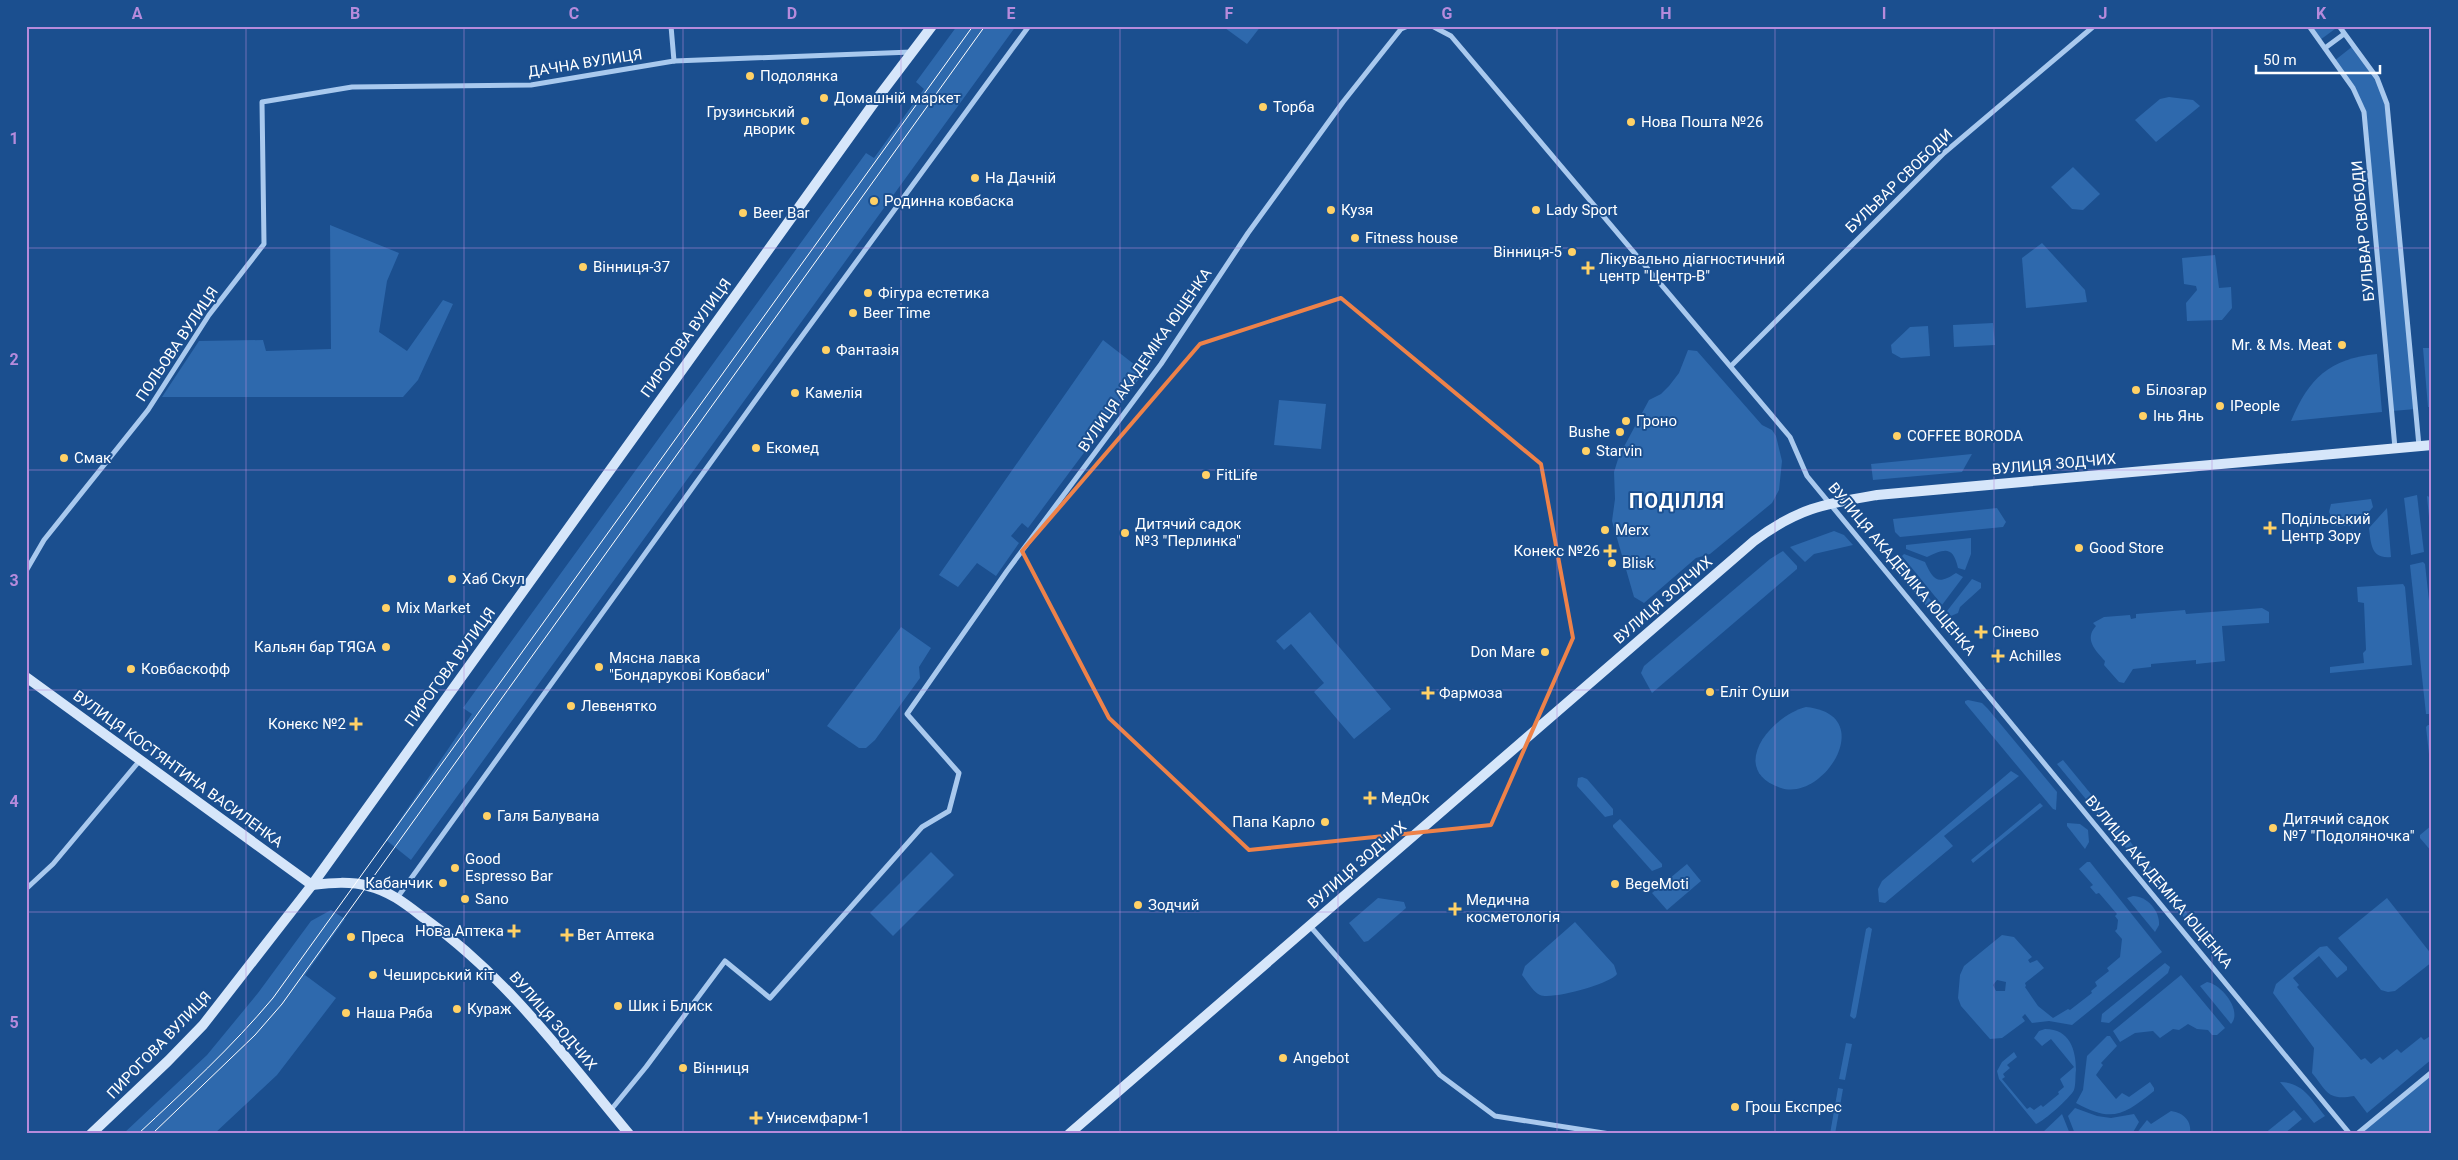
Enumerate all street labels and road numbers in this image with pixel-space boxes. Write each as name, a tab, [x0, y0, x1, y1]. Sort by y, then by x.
street label: ДАЧНА ВУЛИЦЯ	[527, 45, 643, 81]
street label: БУЛЬВАР СВОБОДИ	[1842, 125, 1956, 237]
street label: БУЛЬВАР СВОБОДИ	[2348, 160, 2378, 302]
street label: ВУЛИЦЯ АКАДЕМІКА ЮЩЕНКА	[1075, 265, 1216, 455]
street label: ПИРОГОВА ВУЛИЦЯ	[637, 275, 735, 401]
street label: ПОЛЬОВА ВУЛИЦЯ	[132, 283, 222, 405]
street label: ВУЛИЦЯ ЗОДЧИХ	[1991, 450, 2117, 478]
street label: ВУЛИЦЯ АКАДЕМІКА ЮЩЕНКА	[1824, 479, 1980, 659]
street label: ВУЛИЦЯ ЗОДЧИХ	[1610, 552, 1716, 648]
street label: ПИРОГОВА ВУЛИЦЯ	[401, 604, 499, 730]
street label: ВУЛИЦЯ КОСТЯНТИНА ВАСИЛЕНКА	[70, 687, 287, 851]
street label: ВУЛИЦЯ АКАДЕМІКА ЮЩЕНКА	[2081, 792, 2237, 972]
street label: ВУЛИЦЯ ЗОДЧИХ	[1304, 817, 1410, 913]
street label: ВУЛИЦЯ ЗОДЧИХ	[505, 968, 601, 1074]
street label: ПИРОГОВА ВУЛИЦЯ	[103, 988, 215, 1102]

